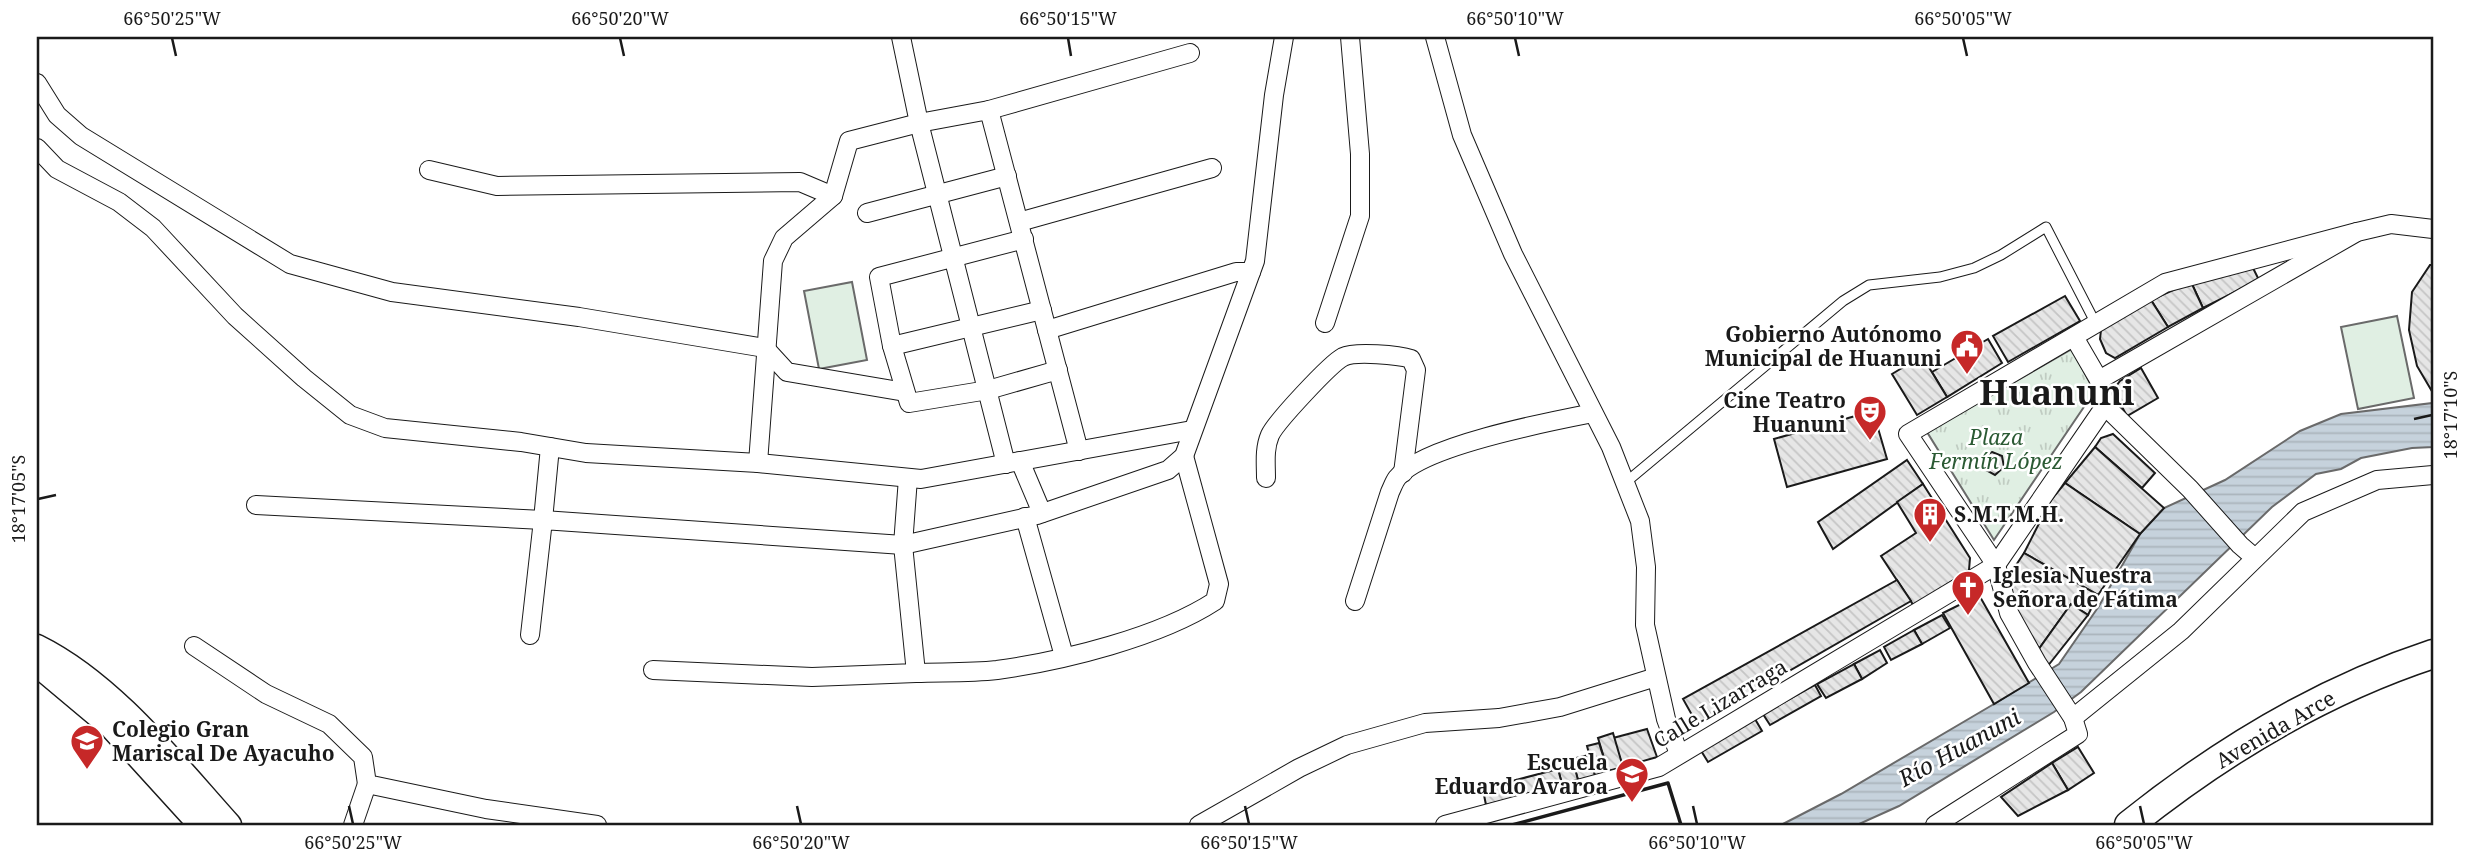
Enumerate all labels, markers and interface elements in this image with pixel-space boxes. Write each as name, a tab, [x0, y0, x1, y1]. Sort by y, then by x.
text: 66°50'25"W	[123, 6, 221, 30]
text: 66°50'20"W	[571, 6, 669, 30]
text: 66°50'15"W	[1019, 6, 1117, 30]
text: 66°50'10"W	[1466, 6, 1564, 30]
text: 66°50'05"W	[1914, 6, 2012, 30]
place label: Gobierno Autónomo Municipal de Huanuni	[1705, 320, 1943, 372]
public building icon: Gobierno Autónomo Municipal de Huanuni	[1948, 327, 1986, 376]
district label: Huanuni	[1979, 368, 2135, 415]
text: 18°17'10"S	[2438, 371, 2462, 459]
place label: Cine Teatro Huanuni	[1723, 386, 1847, 438]
theatre icon: Cine Teatro Huanuni	[1851, 393, 1889, 442]
park label: Plaza Fermín López	[1928, 423, 2063, 475]
text: 18°17'05"S	[6, 455, 30, 543]
building icon: S.M.T.M.H.	[1911, 495, 1949, 544]
place label: S.M.T.M.H.	[1954, 500, 2064, 528]
place label: Iglesia Nuestra Señora de Fátima	[1993, 561, 2178, 613]
church icon: Iglesia Nuestra Señora de Fátima	[1949, 568, 1987, 617]
street label: Calle Lizarraga	[1648, 652, 1792, 754]
street label: Avenida Arce	[2210, 683, 2340, 775]
water label: Río Huanuni	[1891, 700, 2026, 794]
place label: Colegio Gran Mariscal De Ayacuho	[112, 715, 335, 767]
school or university icon: Colegio Gran Mariscal De Ayacuho	[68, 722, 106, 771]
place label: Escuela Eduardo Avaroa	[1435, 748, 1608, 800]
school or university icon: Escuela Eduardo Avaroa	[1613, 755, 1651, 804]
text: 66°50'25"W	[304, 830, 402, 854]
text: 66°50'20"W	[752, 830, 850, 854]
text: 66°50'15"W	[1200, 830, 1298, 854]
text: 66°50'10"W	[1648, 830, 1746, 854]
text: 66°50'05"W	[2095, 830, 2193, 854]

